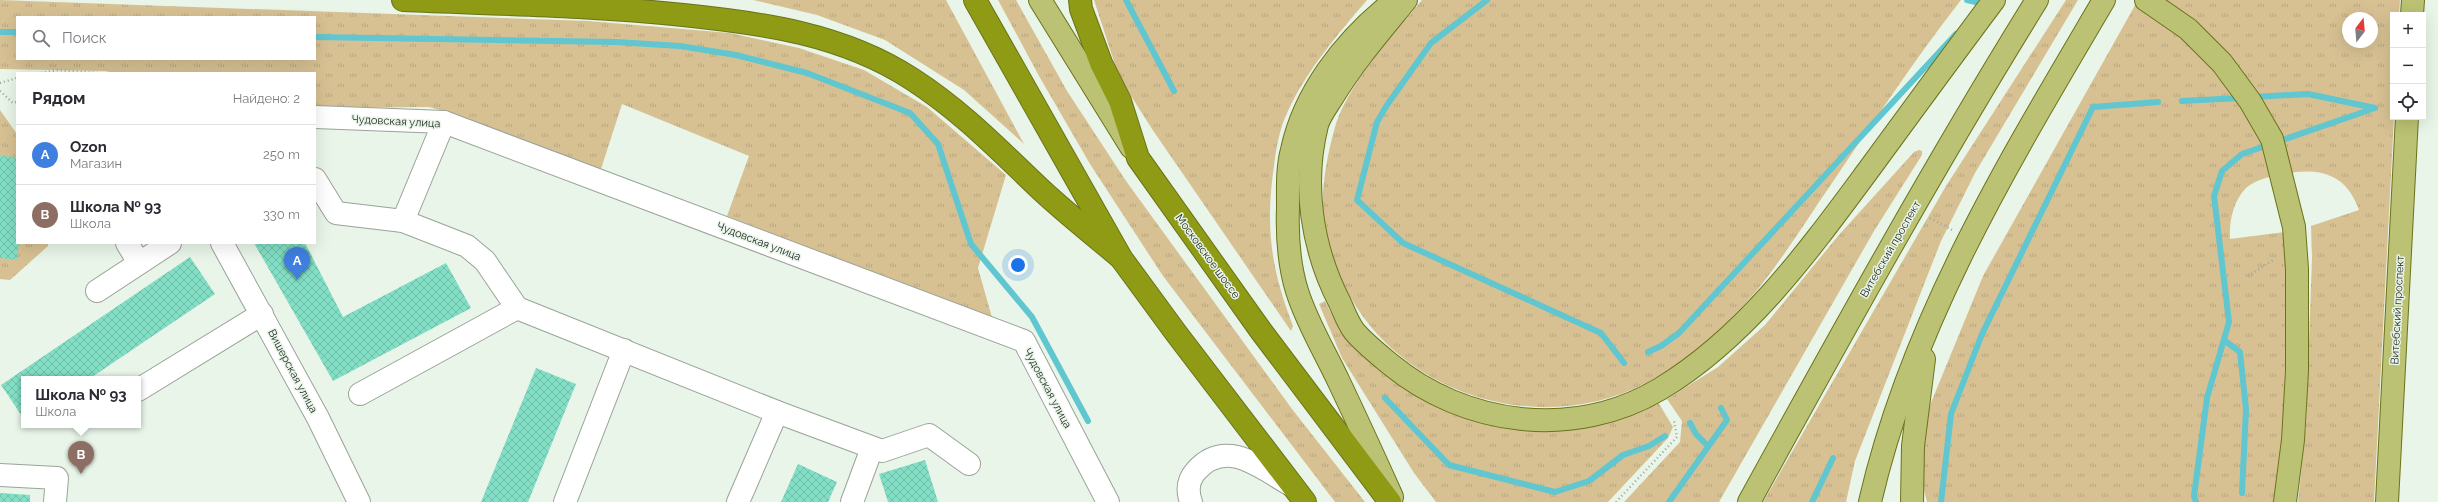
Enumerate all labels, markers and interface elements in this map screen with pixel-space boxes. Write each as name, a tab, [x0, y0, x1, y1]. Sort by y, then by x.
north arrow	[2342, 12, 2378, 48]
map controls	[2390, 12, 2426, 120]
button: +	[2390, 12, 2426, 48]
search box	[16, 16, 316, 60]
icon: search	[30, 27, 52, 49]
text: Поиск	[62, 29, 107, 47]
button: −	[2390, 48, 2426, 84]
button: locate	[2390, 84, 2426, 120]
text: Рядом	[32, 88, 85, 108]
text: Найдено: 2	[233, 91, 300, 106]
street label: Чудовская улица	[351, 113, 441, 130]
text: Ozon	[70, 138, 107, 156]
text: A	[41, 147, 49, 162]
text: 250 m	[263, 147, 300, 162]
text: Магазин	[70, 156, 122, 171]
text: Школа № 93	[70, 198, 161, 216]
street label: Витебский проспект	[1858, 198, 1924, 300]
text: B	[41, 207, 49, 222]
text: 330 m	[263, 207, 300, 222]
street label: Московское шоссе	[1173, 212, 1243, 301]
text: Школа	[70, 216, 111, 231]
street label: Чудовская улица	[715, 219, 803, 263]
pin: A	[284, 247, 310, 280]
street label: Витебский проспект	[2388, 254, 2407, 365]
your location	[1008, 255, 1028, 275]
street label: Вишерская улица	[265, 327, 320, 415]
street label: Чудовская улица	[1021, 346, 1074, 431]
popup	[21, 376, 141, 428]
text: Школа № 93	[35, 386, 127, 404]
text: Школа	[35, 404, 76, 419]
pin: B	[68, 441, 94, 474]

